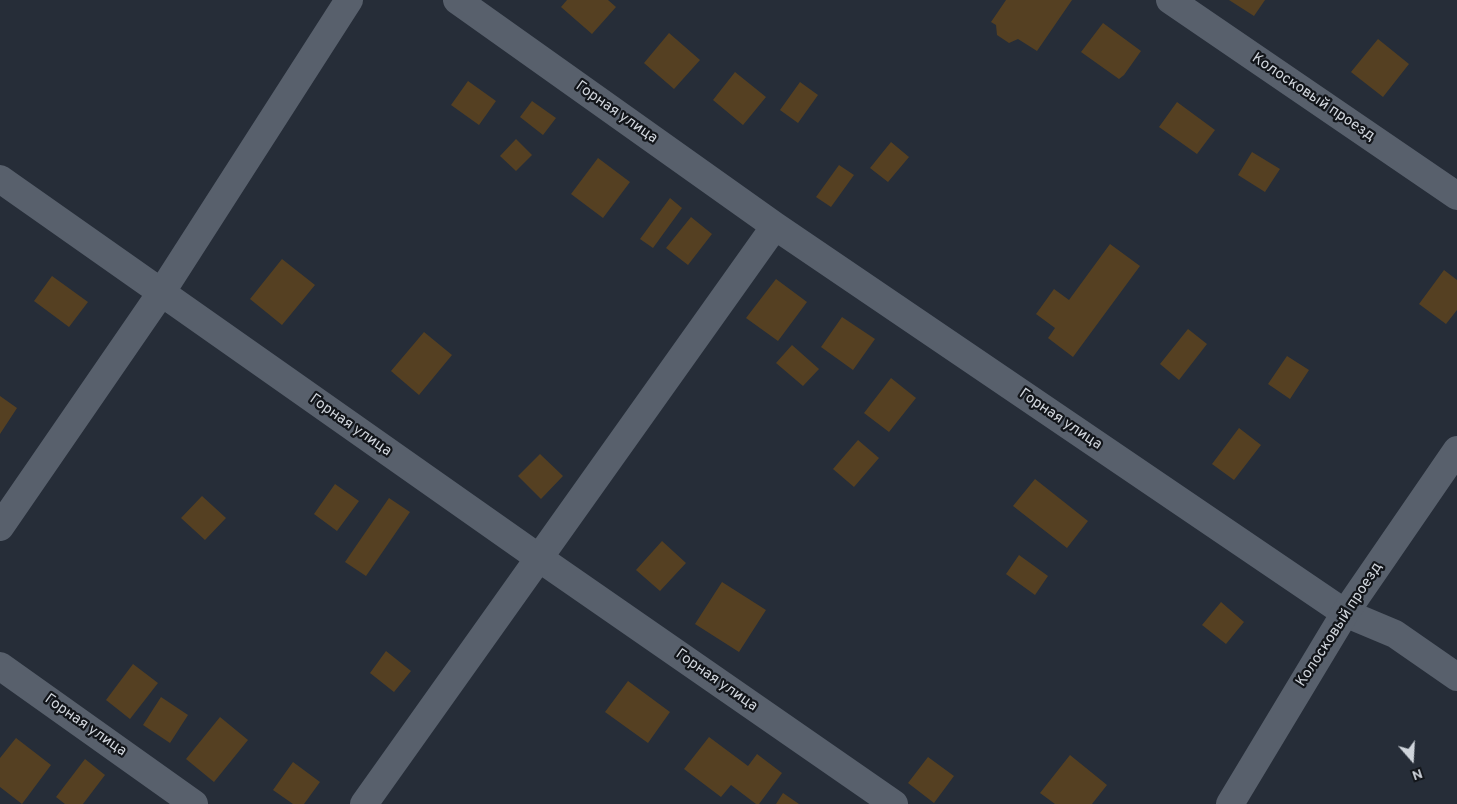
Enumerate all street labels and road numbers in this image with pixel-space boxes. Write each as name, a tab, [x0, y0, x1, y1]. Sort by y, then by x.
street label: Колосковый проезд	[1248, 50, 1378, 146]
street label: Горная улица	[571, 78, 661, 148]
street label: Горная улица	[1015, 386, 1105, 454]
street label: Горная улица	[305, 391, 395, 461]
street label: Колосковый проезд	[1293, 559, 1387, 691]
street label: Горная улица	[671, 646, 761, 716]
street label: Горная улица	[40, 691, 130, 761]

